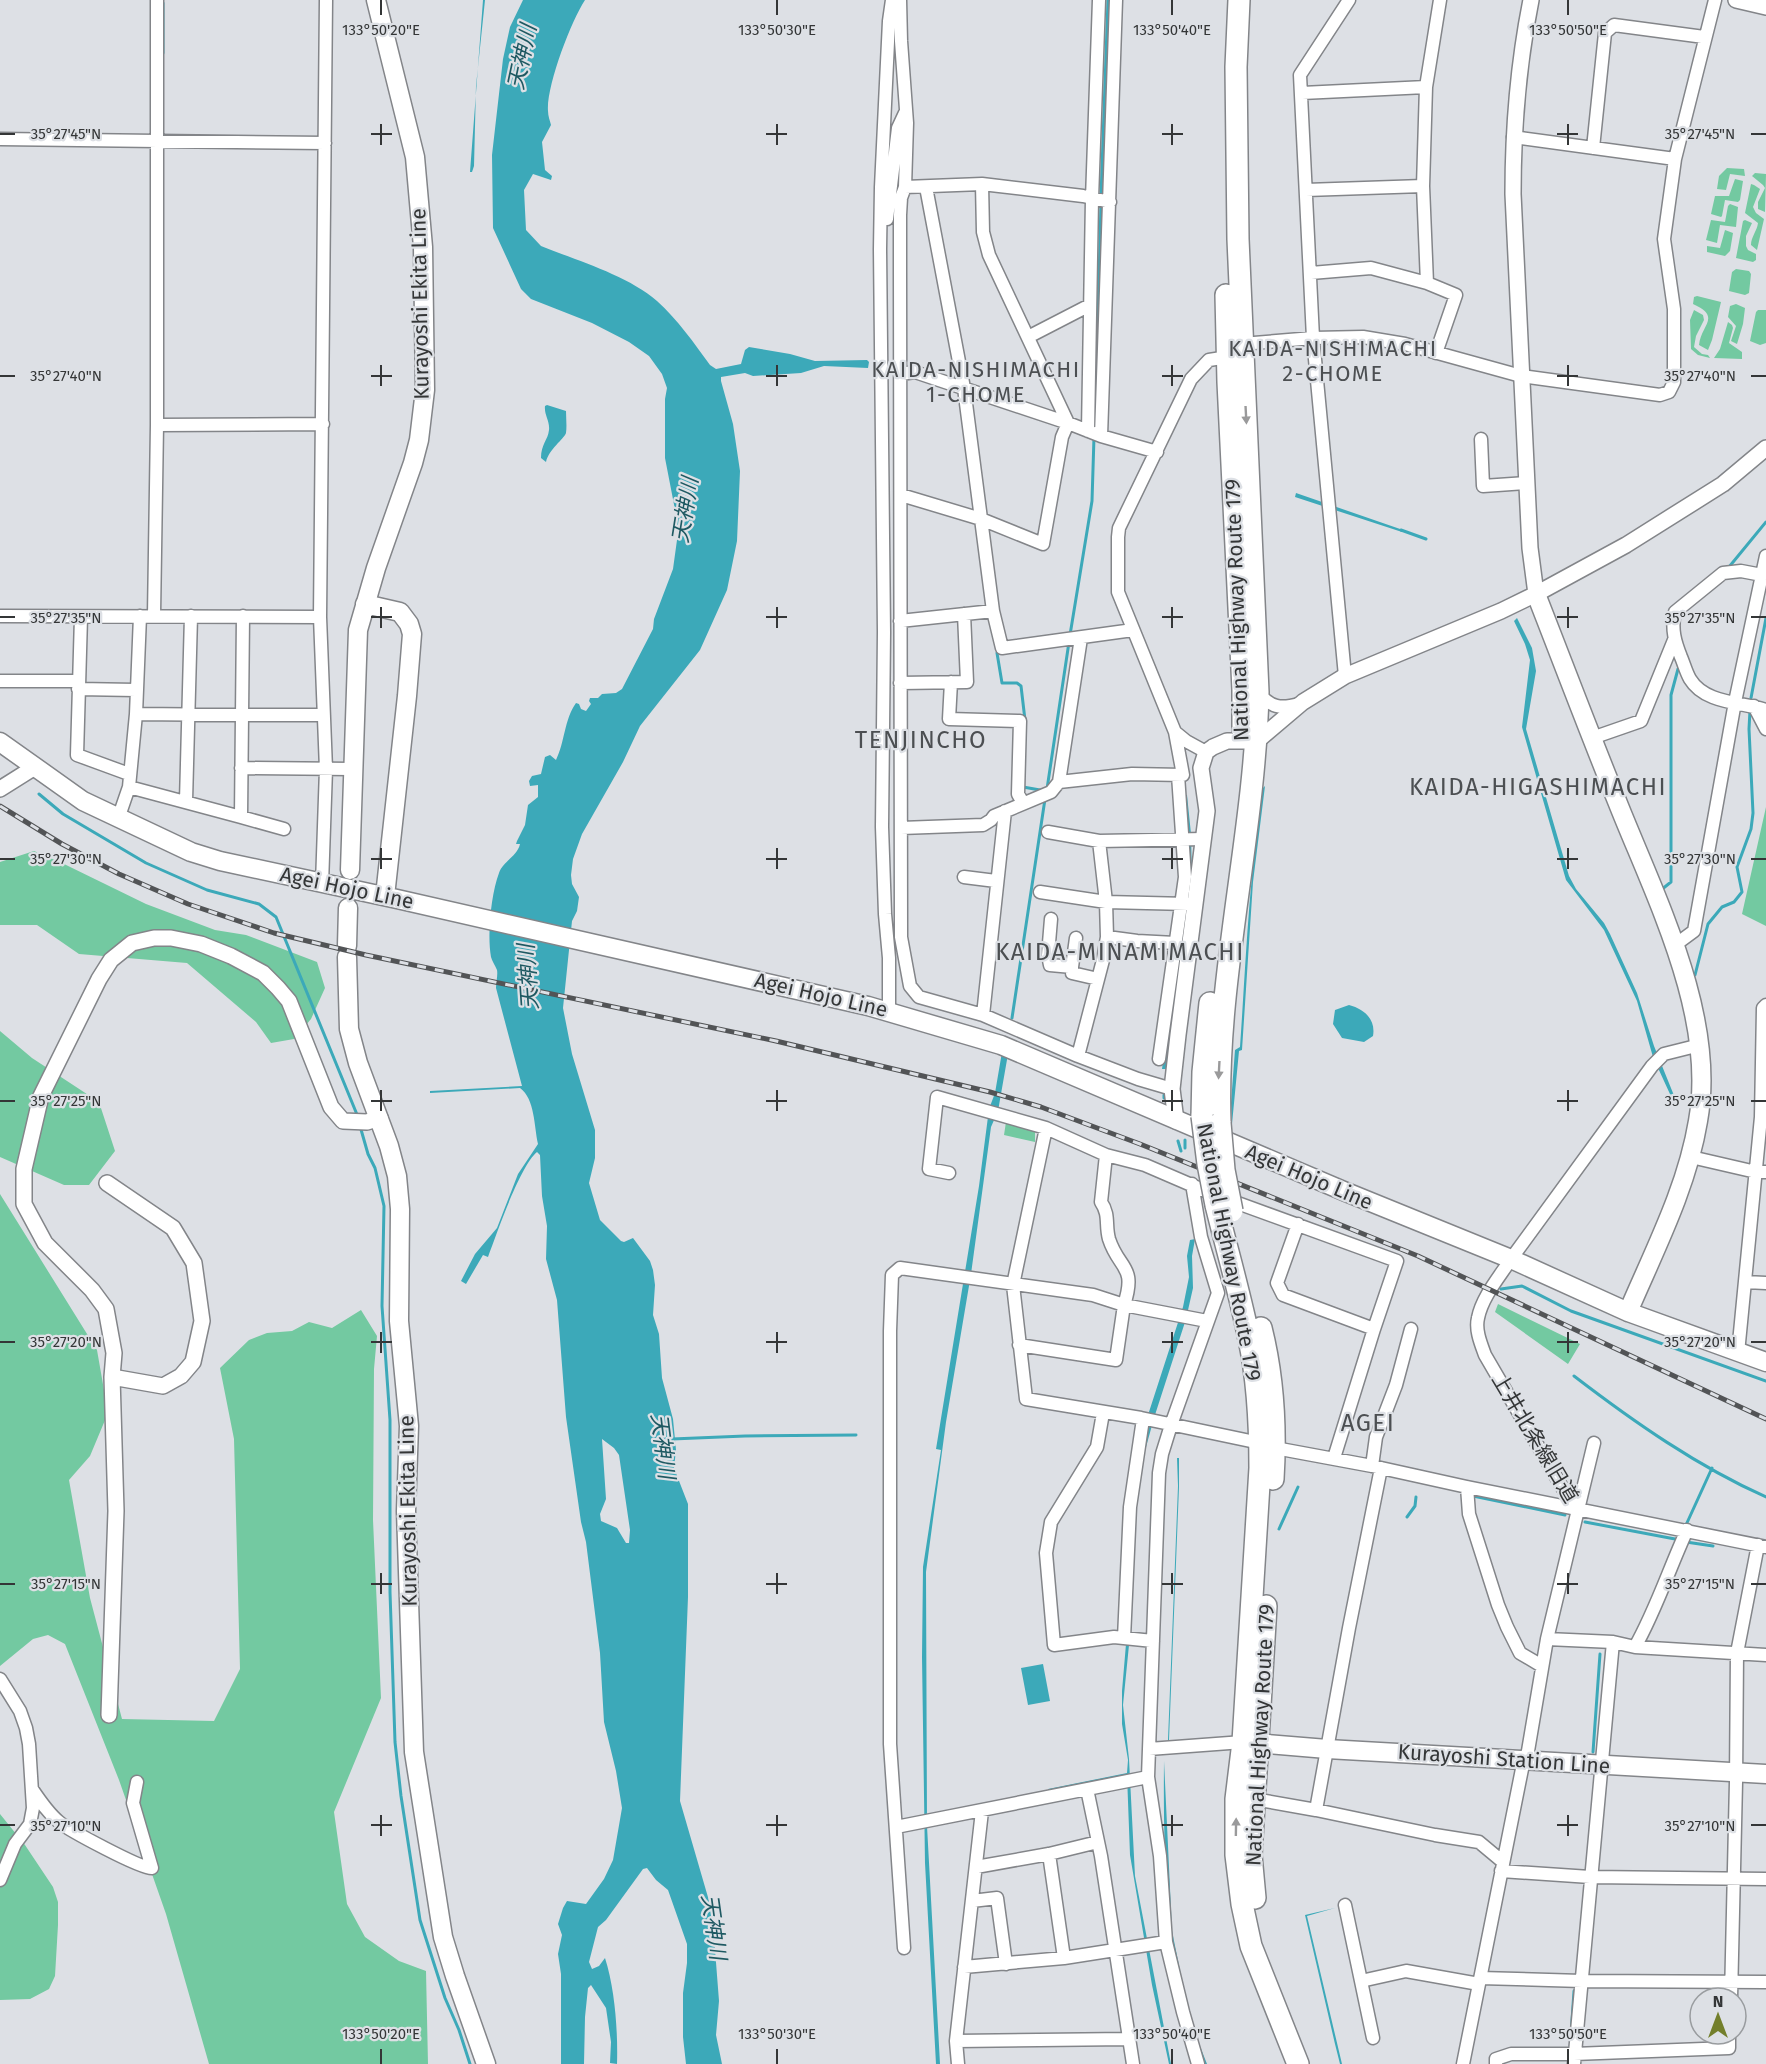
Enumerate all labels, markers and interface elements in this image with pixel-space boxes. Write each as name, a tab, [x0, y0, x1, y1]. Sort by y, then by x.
water label: 天神川	[502, 20, 542, 92]
text: 133°50'20"E	[342, 21, 420, 39]
text: 133°50'30"E	[738, 21, 816, 39]
text: 133°50'40"E	[1133, 21, 1211, 39]
text: 133°50'50"E	[1529, 21, 1607, 39]
text: 35°27'45"N	[31, 125, 101, 143]
text: 35°27'45"N	[1665, 125, 1735, 143]
street label: Kurayoshi Ekita Line	[405, 208, 435, 400]
district label: KAIDA-NISHIMACHI 2-CHOME	[1228, 335, 1438, 387]
district label: KAIDA-NISHIMACHI 1-CHOME	[871, 356, 1081, 408]
text: 35°27'40"N	[30, 367, 102, 385]
text: 35°27'40"N	[1664, 367, 1736, 385]
one-way arrow	[1241, 406, 1250, 425]
water label: 天神川	[667, 473, 704, 545]
street label: National Highway Route 179	[1219, 479, 1255, 741]
text: 35°27'35"N	[31, 609, 101, 627]
text: 35°27'35"N	[1665, 609, 1735, 627]
district label: TENJINCHO	[855, 726, 987, 754]
district label: KAIDA-HIGASHIMACHI	[1409, 773, 1667, 801]
text: 35°27'30"N	[30, 850, 102, 868]
text: 35°27'30"N	[1664, 850, 1736, 868]
street label: Agei Hojo Line	[278, 861, 416, 915]
district label: KAIDA-MINAMIMACHI	[995, 938, 1245, 966]
water label: 天神川	[512, 941, 544, 1011]
street label: Agei Hojo Line	[752, 967, 890, 1023]
one-way arrow	[1214, 1060, 1223, 1079]
text: 35°27'25"N	[31, 1092, 101, 1110]
text: 35°27'25"N	[1665, 1092, 1735, 1110]
street label: National Highway Route 179	[1191, 1121, 1267, 1383]
street label: Agei Hojo Line	[1241, 1138, 1377, 1216]
text: 35°27'20"N	[30, 1333, 102, 1351]
text: 35°27'20"N	[1664, 1333, 1736, 1351]
street label: 上井北条線旧道	[1486, 1368, 1584, 1508]
district label: AGEI	[1341, 1409, 1395, 1437]
water label: 天神川	[646, 1412, 681, 1482]
street label: Kurayoshi Ekita Line	[393, 1415, 423, 1607]
text: 35°27'15"N	[31, 1575, 101, 1593]
text: 35°27'15"N	[1665, 1575, 1735, 1593]
street label: National Highway Route 179	[1240, 1603, 1280, 1867]
street label: Kurayoshi Station Line	[1397, 1739, 1611, 1779]
text: 35°27'10"N	[31, 1817, 102, 1835]
one-way arrow	[1231, 1817, 1241, 1836]
text: 35°27'10"N	[1665, 1817, 1736, 1835]
water label: 天神川	[696, 1892, 732, 1964]
north arrow	[1688, 1986, 1748, 2046]
text: N	[1713, 1992, 1723, 2011]
text: 133°50'20"E	[342, 2025, 420, 2043]
text: 133°50'30"E	[738, 2025, 816, 2043]
text: 133°50'40"E	[1133, 2025, 1211, 2043]
text: 133°50'50"E	[1529, 2025, 1607, 2043]

